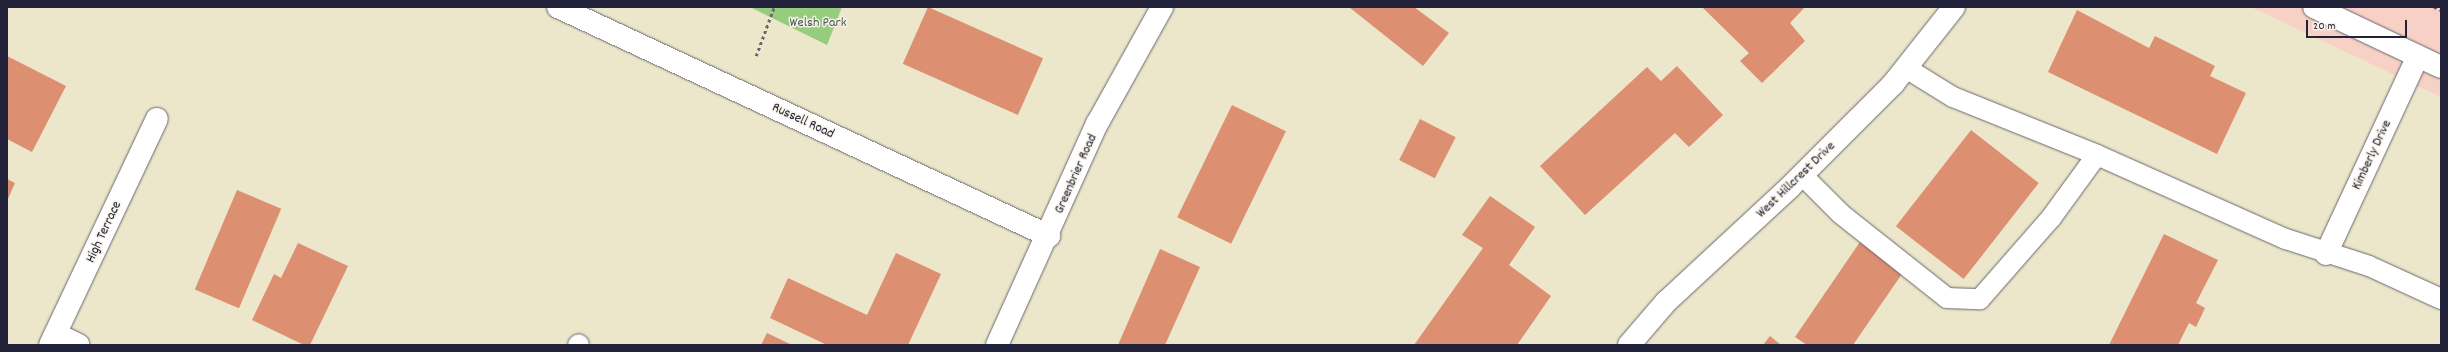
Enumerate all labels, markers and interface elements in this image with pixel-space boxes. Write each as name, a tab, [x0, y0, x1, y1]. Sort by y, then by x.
scale bar	[2308, 12, 2409, 38]
park label: Welsh Park	[790, 15, 846, 31]
text: 20 m	[2313, 18, 2336, 35]
street label: Russell Road	[769, 99, 837, 143]
street label: Kimberly Drive	[2348, 117, 2396, 193]
street label: Greenbrier Road	[1051, 131, 1101, 217]
street label: West Hillcrest Drive	[1753, 138, 1839, 222]
street label: High Terrace	[82, 199, 126, 265]

